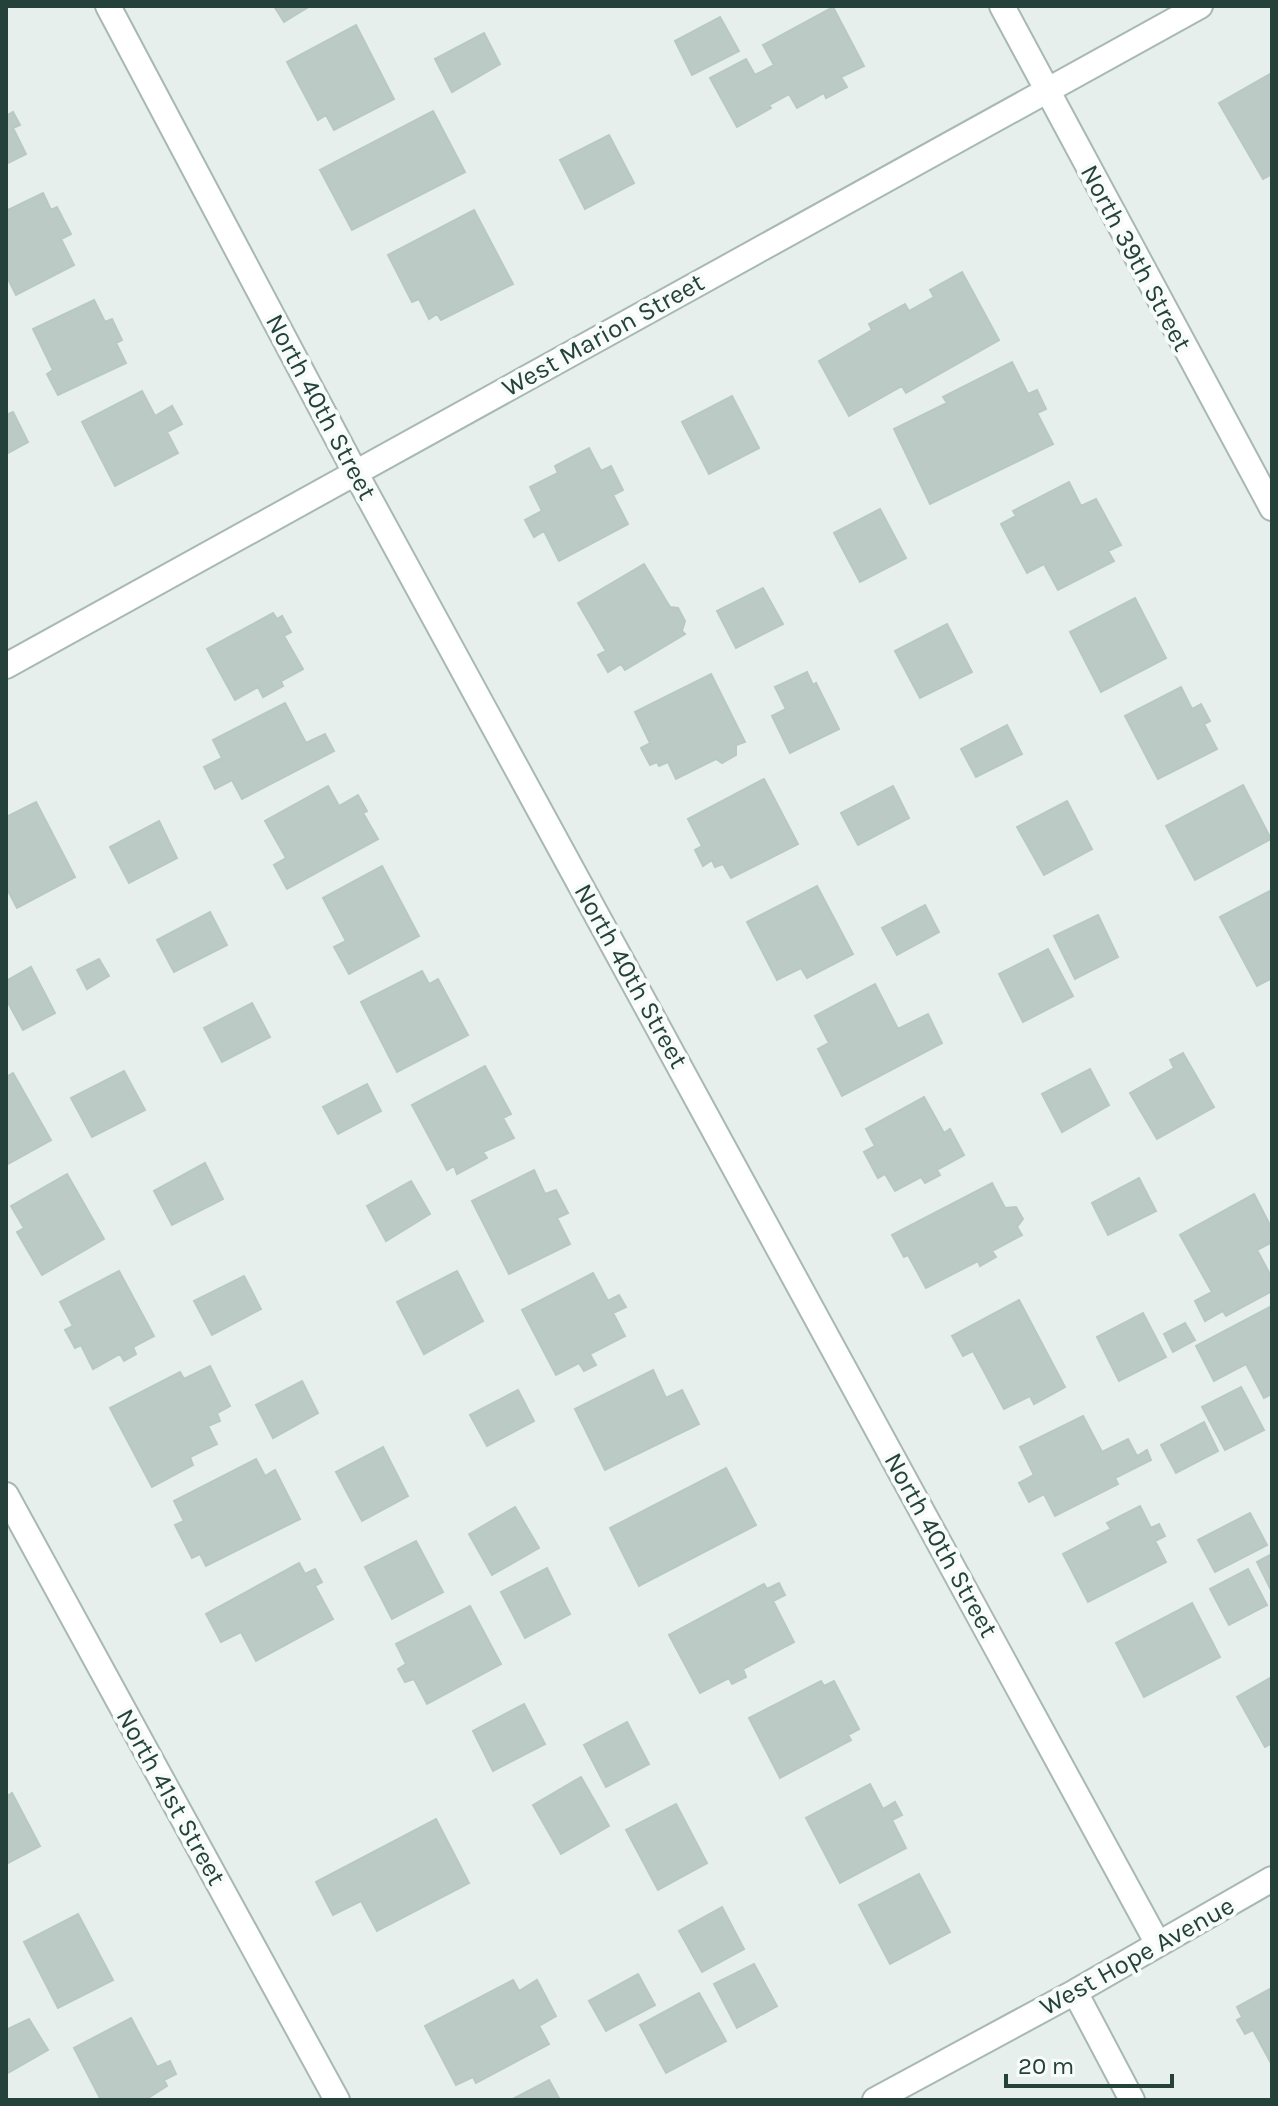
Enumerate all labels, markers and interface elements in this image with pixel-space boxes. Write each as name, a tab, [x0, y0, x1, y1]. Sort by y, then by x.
street label: North 39th Street	[1074, 160, 1198, 357]
street label: West Marion Street	[497, 266, 710, 403]
street label: North 40th Street	[259, 309, 383, 505]
street label: North 40th Street	[568, 878, 695, 1074]
street label: North 40th Street	[878, 1447, 1005, 1643]
street label: North 41st Street	[110, 1703, 232, 1891]
street label: West Hope Avenue	[1034, 1890, 1240, 2022]
scale bar	[1006, 2038, 1172, 2088]
text: 20 m	[1018, 2052, 1074, 2080]

